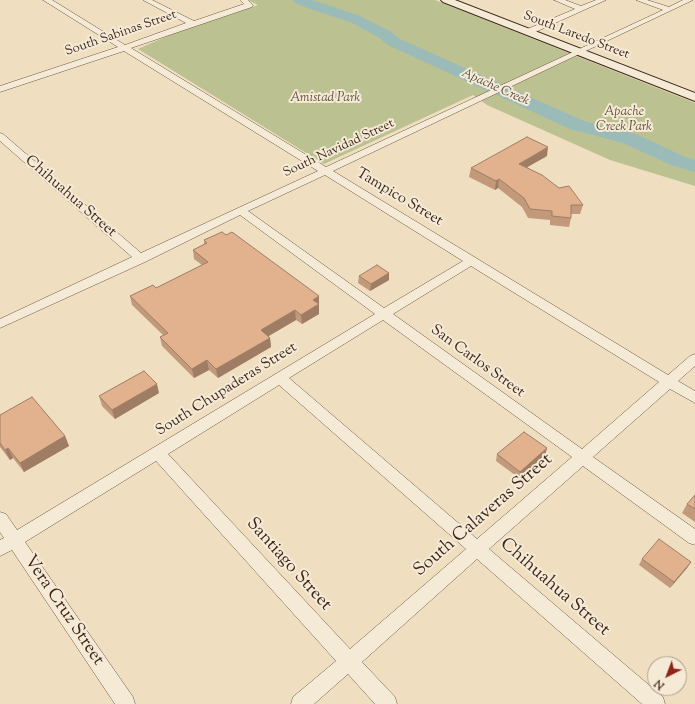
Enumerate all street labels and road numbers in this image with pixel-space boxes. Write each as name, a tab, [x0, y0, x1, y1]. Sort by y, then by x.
street label: South Sabinas Street	[63, 8, 179, 60]
street label: South Laredo Street	[521, 9, 631, 63]
street label: South Navidad Street	[281, 116, 397, 182]
street label: Chihuahua Street	[21, 152, 119, 242]
street label: Tampico Street	[352, 165, 446, 231]
street label: San Carlos Street	[426, 322, 528, 402]
street label: South Chupaderas Street	[153, 339, 301, 441]
street label: South Calaveras Street	[410, 450, 558, 582]
street label: Santiago Street	[241, 514, 335, 616]
street label: Chihuahua Street	[495, 534, 613, 642]
street label: Vera Cruz Street	[18, 552, 108, 670]

